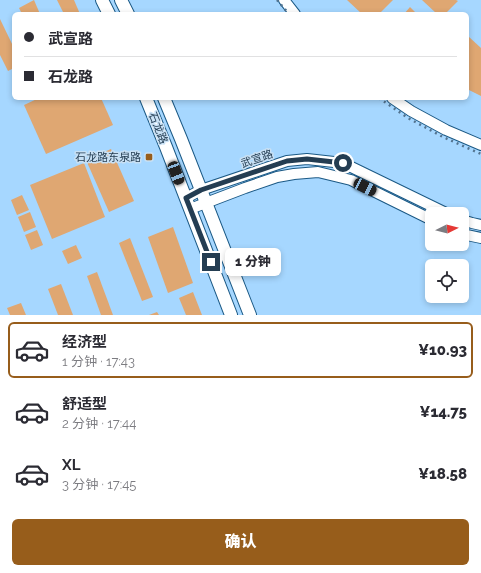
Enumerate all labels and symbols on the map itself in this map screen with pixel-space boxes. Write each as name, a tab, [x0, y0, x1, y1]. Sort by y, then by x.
street label: 石龙路	[146, 110, 170, 146]
street label: 武宣路	[239, 147, 275, 171]
place label: 石龙路东泉路	[75, 151, 141, 164]
marker: 石龙路东泉路	[144, 152, 154, 162]
route start	[334, 154, 352, 172]
car	[166, 160, 186, 186]
car	[352, 176, 378, 198]
north arrow	[425, 207, 469, 251]
callout: 1 分钟	[225, 248, 281, 276]
route end	[202, 253, 220, 271]

